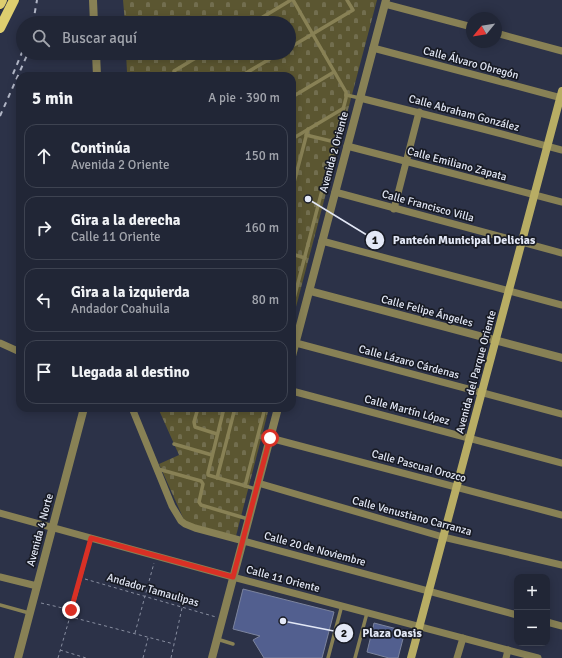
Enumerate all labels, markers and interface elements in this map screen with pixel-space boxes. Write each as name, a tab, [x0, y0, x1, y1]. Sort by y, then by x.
north arrow	[466, 12, 502, 48]
search box	[16, 16, 296, 60]
icon: search	[30, 27, 52, 49]
text: Buscar aquí	[62, 29, 137, 47]
street label: Calle Álvaro Obregón	[422, 43, 521, 82]
text: 5 min	[32, 88, 73, 109]
text: A pie · 390 m	[208, 90, 280, 106]
street label: Calle Abraham González	[407, 92, 521, 134]
street label: Avenida 2 Oriente	[317, 110, 351, 194]
text: Continúa	[71, 139, 130, 157]
street label: Calle Emiliano Zapata	[406, 144, 509, 184]
icon: ahead	[33, 145, 55, 167]
text: 150 m	[245, 148, 279, 164]
text: Avenida 2 Oriente	[71, 157, 169, 173]
street label: Calle Francisco Villa	[380, 187, 476, 225]
text: Gira a la derecha	[71, 211, 181, 229]
icon: right	[33, 217, 55, 239]
text: 160 m	[245, 220, 279, 236]
callout: Panteón Municipal Delicias	[365, 228, 543, 252]
text: Calle 11 Oriente	[71, 229, 161, 245]
text: 1	[372, 233, 379, 248]
text: Panteón Municipal Delicias	[393, 233, 536, 248]
text: Gira a la izquierda	[71, 283, 190, 301]
icon: left	[33, 289, 55, 311]
text: 80 m	[252, 292, 279, 308]
street label: Calle Felipe Ángeles	[380, 292, 475, 330]
text: Andador Coahuila	[71, 301, 170, 317]
street label: Avenida del Parque Oriente	[453, 309, 499, 435]
street label: Calle Lázaro Cárdenas	[357, 342, 461, 382]
icon: arrive	[33, 361, 55, 383]
text: Llegada al destino	[71, 363, 190, 381]
street label: Calle Martín López	[363, 392, 451, 428]
route start	[261, 429, 279, 447]
street label: Calle Pascual Orozco	[370, 447, 468, 485]
street label: Avenida 4 Norte	[24, 492, 56, 568]
street label: Calle Venustiano Carranza	[351, 494, 474, 538]
street label: Calle 20 de Noviembre	[263, 529, 367, 569]
street label: Calle 11 Oriente	[245, 563, 321, 595]
street label: Andador Tamaulipas	[106, 571, 201, 609]
map controls	[514, 574, 550, 646]
button: +	[514, 574, 550, 610]
route end	[62, 601, 80, 619]
button: −	[514, 610, 550, 646]
callout: Plaza Oasis	[334, 621, 430, 645]
text: 2	[341, 626, 347, 641]
text: Plaza Oasis	[362, 626, 422, 641]

